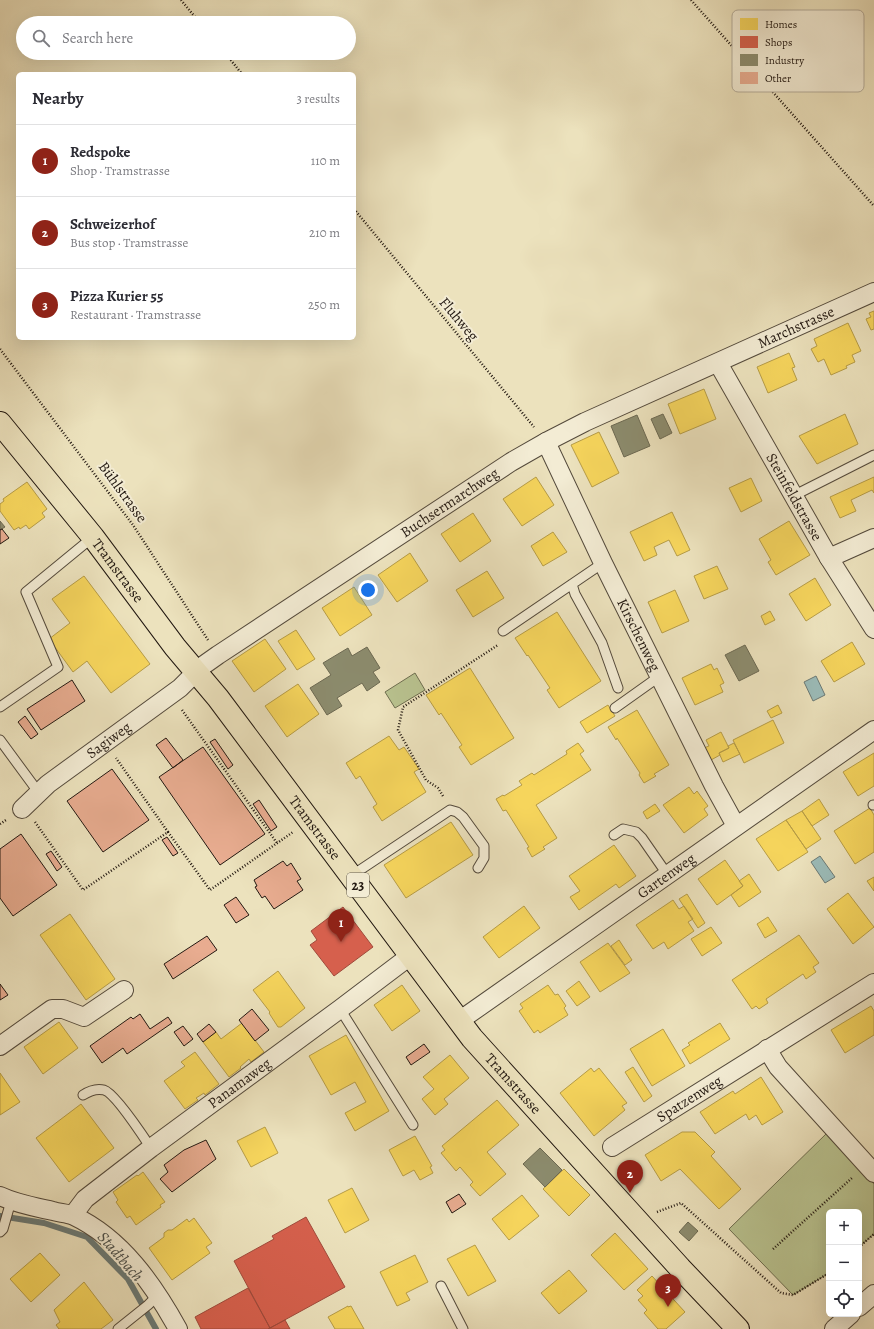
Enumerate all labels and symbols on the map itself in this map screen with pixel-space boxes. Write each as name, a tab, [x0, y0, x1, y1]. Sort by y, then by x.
legend	[732, 10, 864, 92]
text: Homes	[765, 17, 797, 32]
text: Shops	[765, 35, 792, 50]
text: Industry	[765, 53, 804, 68]
text: Other	[765, 71, 791, 86]
street label: Fluhweg	[435, 293, 484, 346]
street label: Marchstrasse	[754, 301, 838, 353]
street label: Steinfeldstrasse	[761, 449, 827, 544]
street label: Bühlstrasse	[94, 457, 152, 527]
street label: Buchsermarchweg	[397, 463, 503, 542]
street label: Tramstrasse	[88, 534, 149, 607]
your location	[358, 580, 378, 600]
street label: Kirschenweg	[612, 595, 666, 675]
street label: Sagiweg	[82, 717, 135, 763]
street label: Tramstrasse	[284, 792, 346, 864]
street label: Gartenweg	[633, 848, 700, 903]
road number: 23	[347, 873, 369, 897]
pin: 1	[328, 909, 354, 942]
street label: Tramstrasse	[481, 1049, 546, 1118]
street label: Panamaweg	[204, 1053, 275, 1113]
street label: Spatzenweg	[653, 1070, 726, 1127]
pin: 2	[617, 1160, 643, 1193]
water label: Stadtbach	[92, 1227, 148, 1287]
pin: 3	[655, 1274, 681, 1307]

